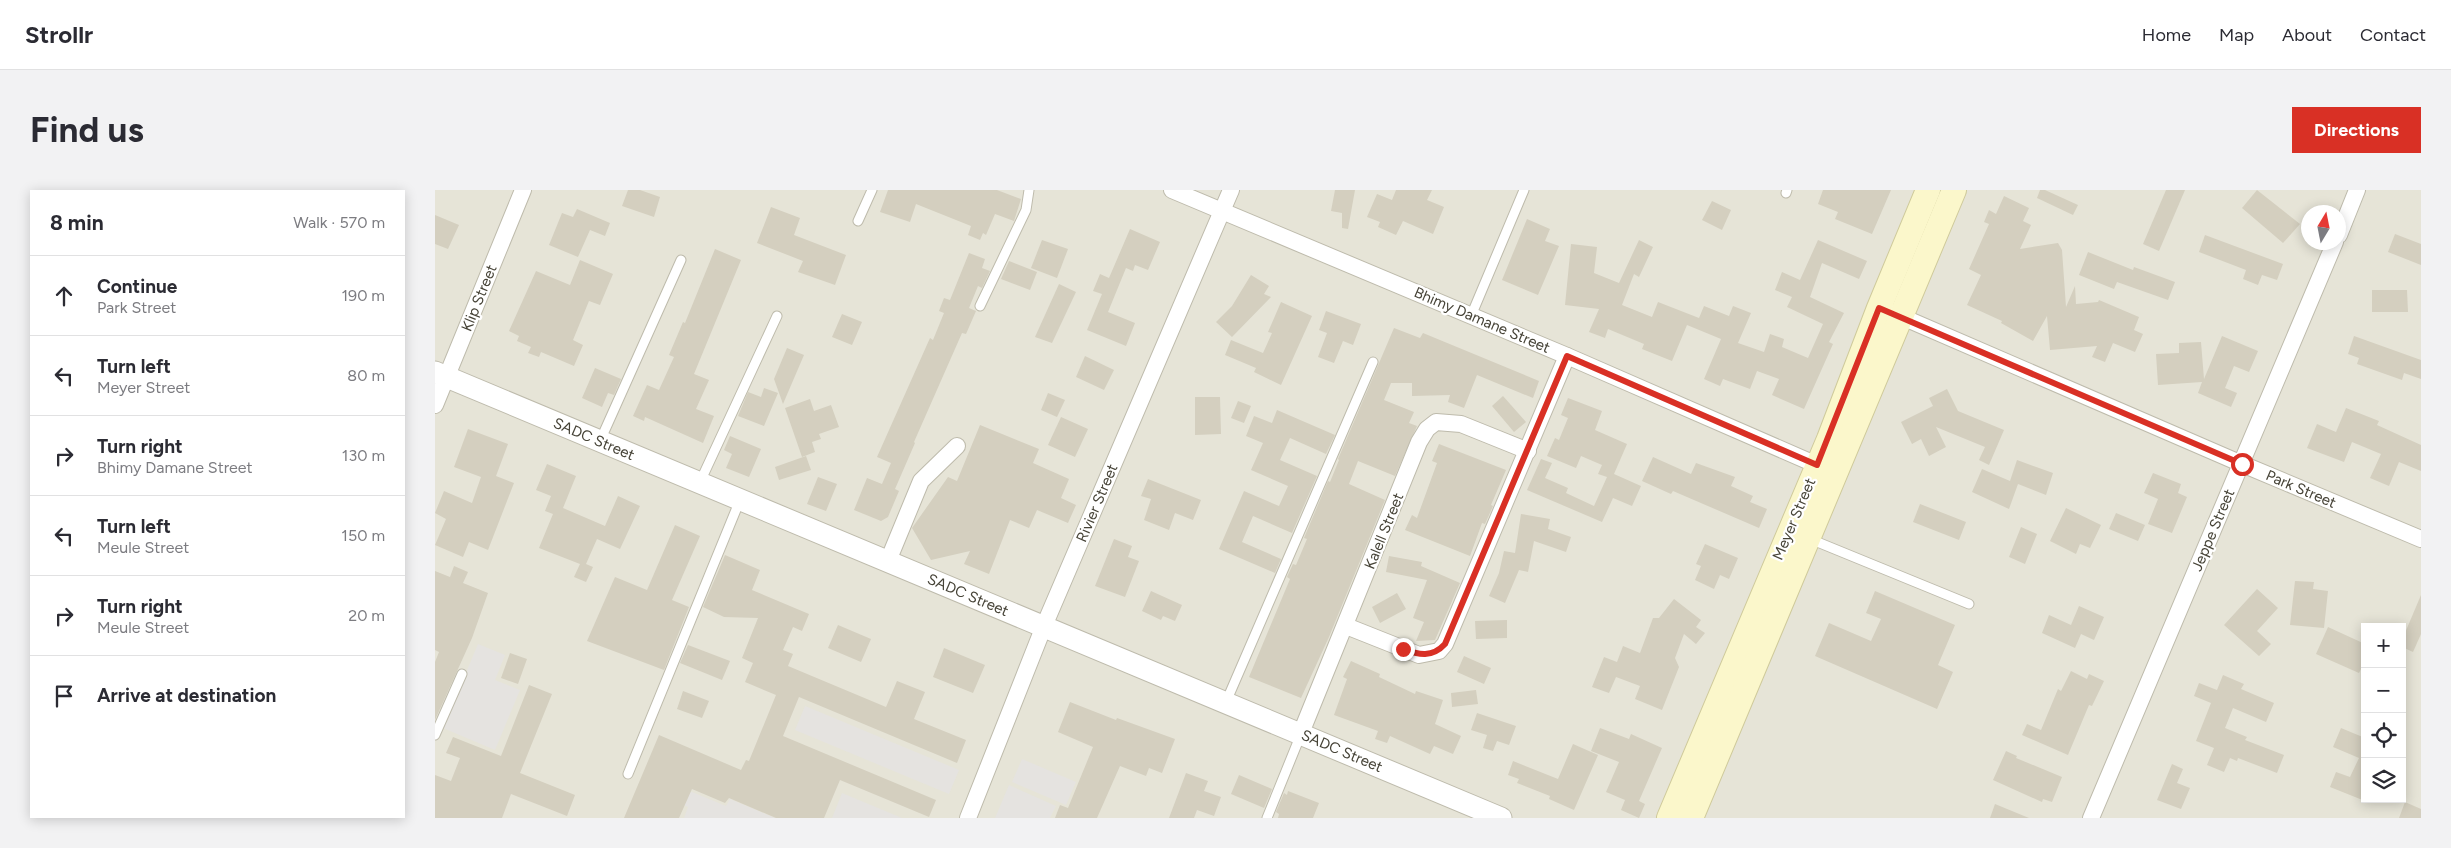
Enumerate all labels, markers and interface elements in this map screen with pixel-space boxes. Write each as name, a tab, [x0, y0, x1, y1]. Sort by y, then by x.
text: Strollr	[25, 20, 93, 49]
text: Home	[2142, 24, 2191, 46]
text: Map	[2219, 24, 2254, 46]
text: About	[2282, 24, 2332, 46]
text: Contact	[2360, 24, 2426, 46]
button: Directions	[2292, 107, 2421, 153]
text: Find us	[30, 109, 144, 151]
north arrow	[2301, 205, 2346, 250]
text: 8 min	[50, 210, 104, 235]
text: Walk · 570 m	[293, 213, 385, 232]
street label: Klip Street	[457, 262, 501, 334]
text: Continue	[97, 275, 177, 298]
icon: ahead	[50, 282, 78, 310]
street label: Bhimy Damane Street	[1411, 283, 1553, 357]
text: 190 m	[342, 286, 385, 305]
text: Park Street	[97, 298, 176, 317]
text: Turn left	[97, 355, 171, 378]
icon: left	[50, 362, 78, 390]
text: 80 m	[347, 366, 385, 385]
text: Meyer Street	[97, 378, 190, 397]
street label: SADC Street	[551, 414, 637, 464]
text: Turn right	[97, 435, 183, 458]
icon: right	[50, 442, 78, 470]
text: 130 m	[342, 446, 385, 465]
route start	[2231, 453, 2254, 476]
text: Bhimy Damane Street	[97, 458, 253, 477]
street label: Rivier Street	[1072, 461, 1122, 545]
street label: Park Street	[2263, 466, 2339, 512]
street label: Meyer Street	[1769, 475, 1819, 563]
street label: Jeppe Street	[2188, 486, 2239, 574]
street label: Kalell Street	[1361, 490, 1408, 572]
text: Turn left	[97, 515, 171, 538]
icon: left	[50, 522, 78, 550]
text: 150 m	[341, 526, 385, 545]
text: Meule Street	[97, 538, 189, 557]
street label: SADC Street	[925, 570, 1011, 620]
text: Turn right	[97, 595, 183, 618]
icon: right	[50, 602, 78, 630]
text: 20 m	[348, 606, 385, 625]
text: Meule Street	[97, 618, 189, 637]
map controls	[2361, 623, 2406, 803]
button: +	[2361, 623, 2406, 668]
route end	[1392, 638, 1415, 661]
button: −	[2361, 668, 2406, 713]
icon: arrive	[50, 682, 78, 710]
text: Arrive at destination	[97, 684, 276, 707]
button: locate	[2361, 713, 2406, 758]
street label: SADC Street	[1299, 726, 1385, 776]
button: layers	[2361, 758, 2406, 803]

